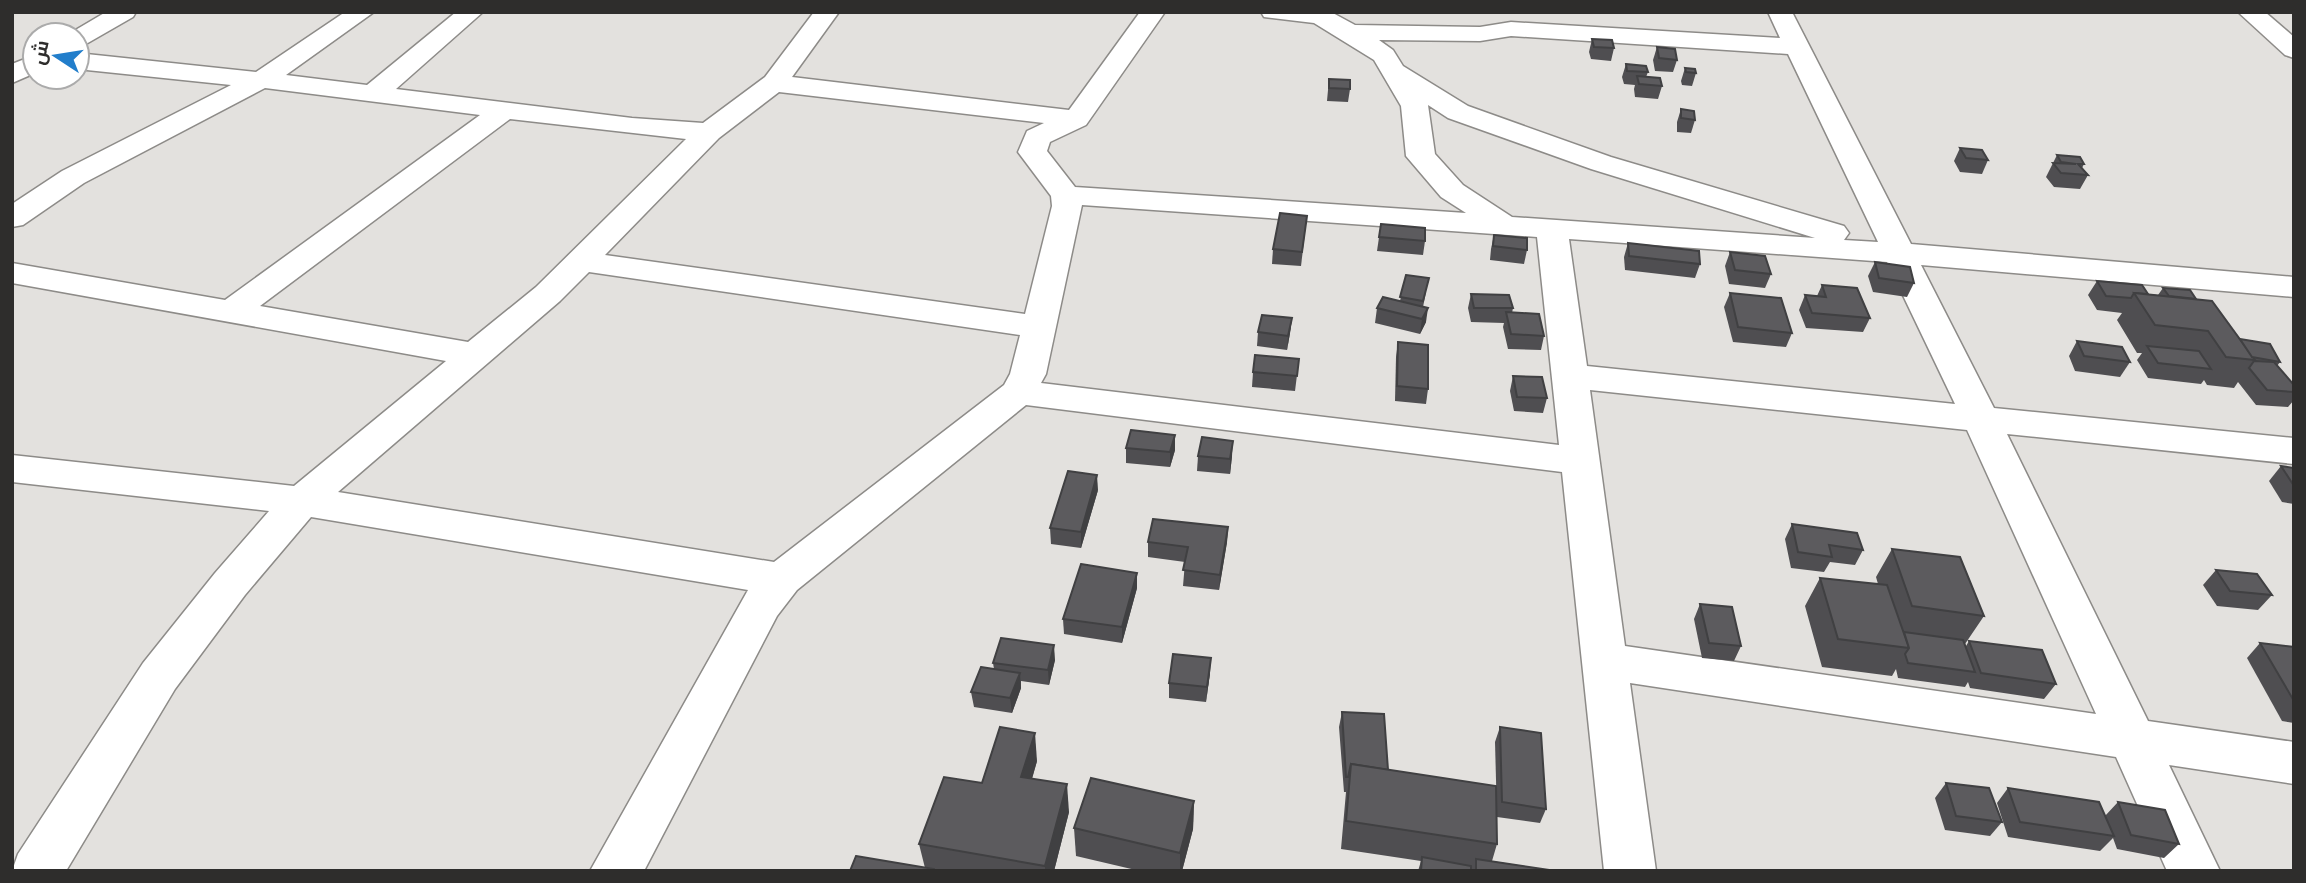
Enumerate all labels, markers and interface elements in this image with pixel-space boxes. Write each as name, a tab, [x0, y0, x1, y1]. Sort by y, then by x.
north arrow	[21, 21, 91, 91]
text: ش	[26, 38, 54, 67]

